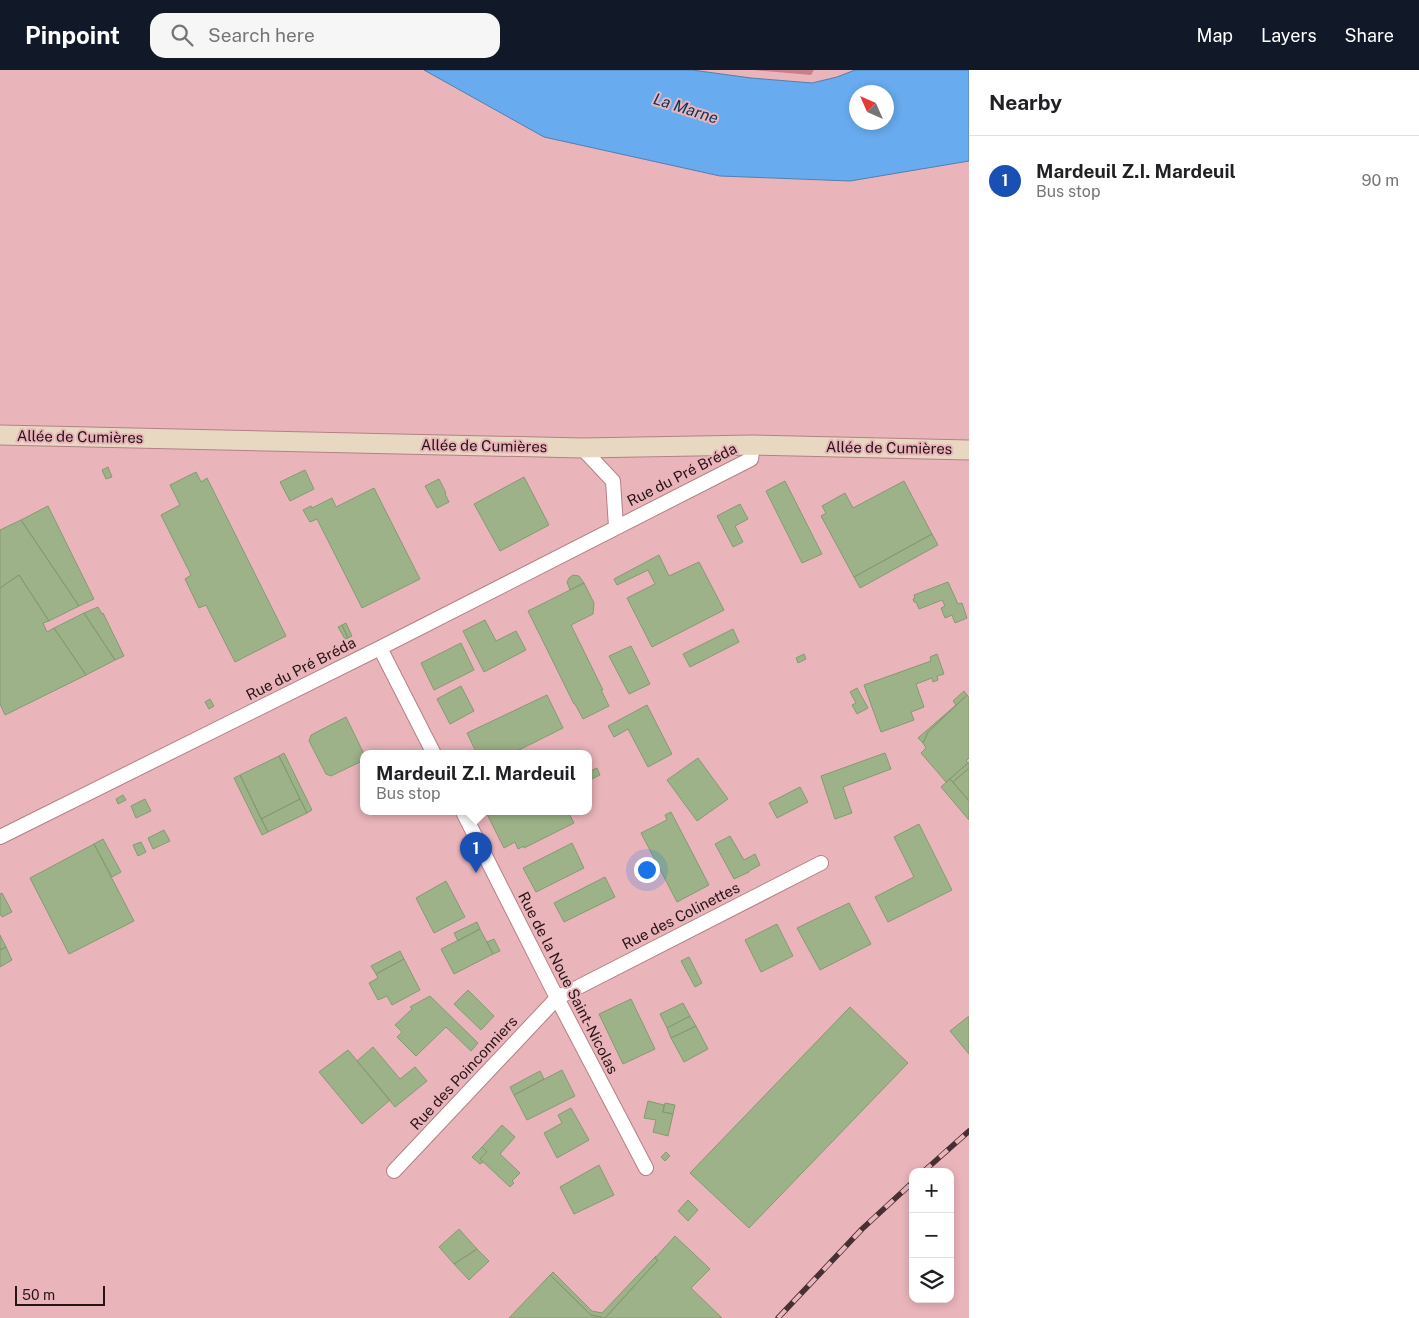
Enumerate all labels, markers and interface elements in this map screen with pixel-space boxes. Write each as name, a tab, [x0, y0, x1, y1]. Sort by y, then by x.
search box	[150, 13, 500, 58]
text: Pinpoint	[25, 21, 120, 49]
icon: search	[168, 21, 196, 49]
text: Search here	[208, 24, 315, 46]
text: Map	[1197, 25, 1233, 46]
text: Layers	[1261, 25, 1317, 46]
text: Share	[1345, 25, 1394, 46]
north arrow	[849, 85, 894, 130]
water label: La Marne	[651, 89, 721, 128]
text: Nearby	[989, 90, 1062, 115]
text: Mardeuil Z.I. Mardeuil	[1036, 160, 1236, 182]
text: 1	[1002, 171, 1008, 190]
text: 90 m	[1362, 171, 1399, 190]
text: Bus stop	[1036, 182, 1100, 201]
street label: Allée de Cumières	[17, 427, 143, 446]
street label: Allée de Cumières	[421, 436, 547, 455]
street label: Allée de Cumières	[826, 438, 952, 457]
street label: Rue du Pré Bréda	[624, 440, 739, 510]
street label: Rue du Pré Bréda	[243, 634, 358, 704]
popup	[360, 750, 592, 815]
text: Mardeuil Z.I. Mardeuil	[376, 762, 576, 784]
text: Bus stop	[376, 784, 441, 803]
pin: 1	[460, 832, 492, 873]
your location	[634, 857, 660, 883]
street label: Rue des Colinettes	[619, 879, 742, 953]
street label: Rue de la Noue Saint-Nicolas	[515, 889, 622, 1077]
street label: Rue des Poinconniers	[407, 1012, 521, 1133]
map controls	[909, 1168, 954, 1303]
button: +	[909, 1168, 954, 1213]
button: −	[909, 1213, 954, 1258]
button: layers	[909, 1258, 954, 1303]
scale bar	[15, 1283, 105, 1306]
text: 50 m	[22, 1287, 55, 1303]

